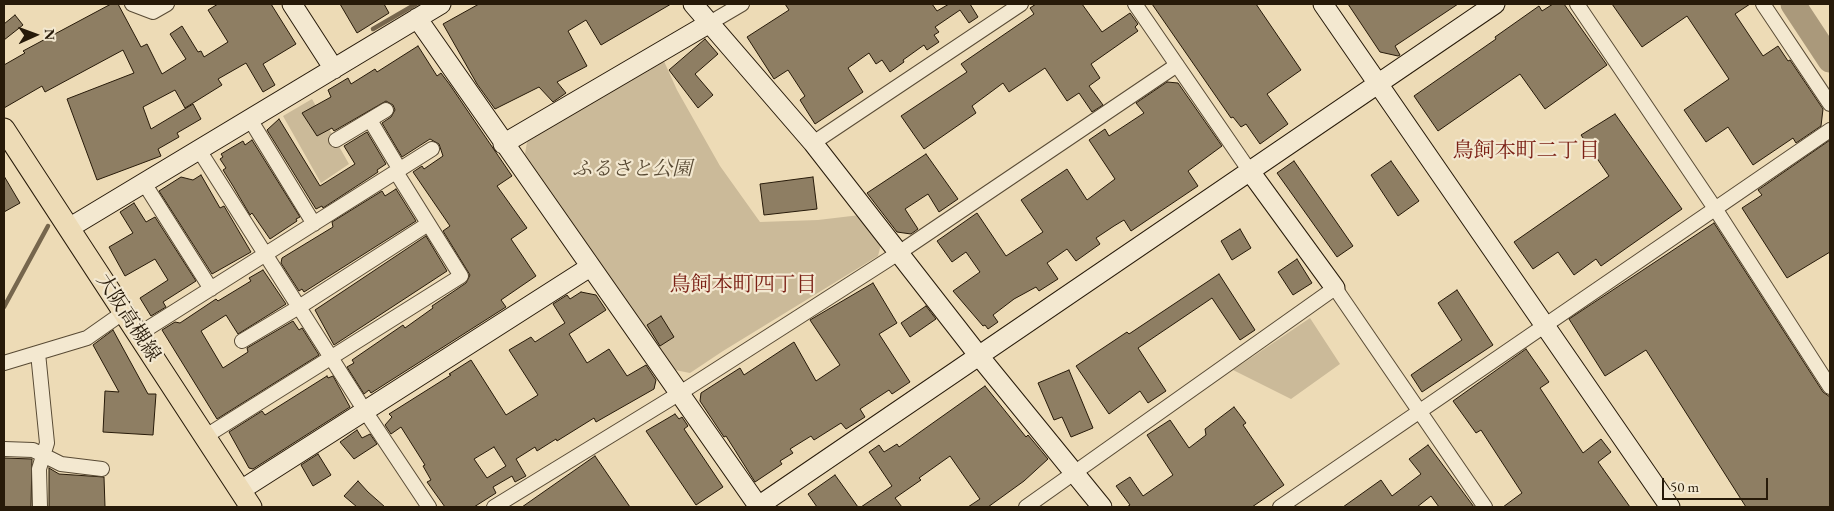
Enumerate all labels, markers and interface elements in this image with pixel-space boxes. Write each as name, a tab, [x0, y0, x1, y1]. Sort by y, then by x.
north arrow	[10, 10, 60, 60]
text: N	[41, 28, 59, 40]
district label: 鳥飼本町二丁目	[1453, 138, 1599, 164]
park label: ふるさと公園	[572, 158, 692, 182]
street label: 大阪高槻線	[91, 270, 165, 366]
district label: 鳥飼本町四丁目	[670, 272, 816, 298]
scale bar	[1664, 468, 1770, 500]
text: 50 m	[1670, 477, 1699, 496]

